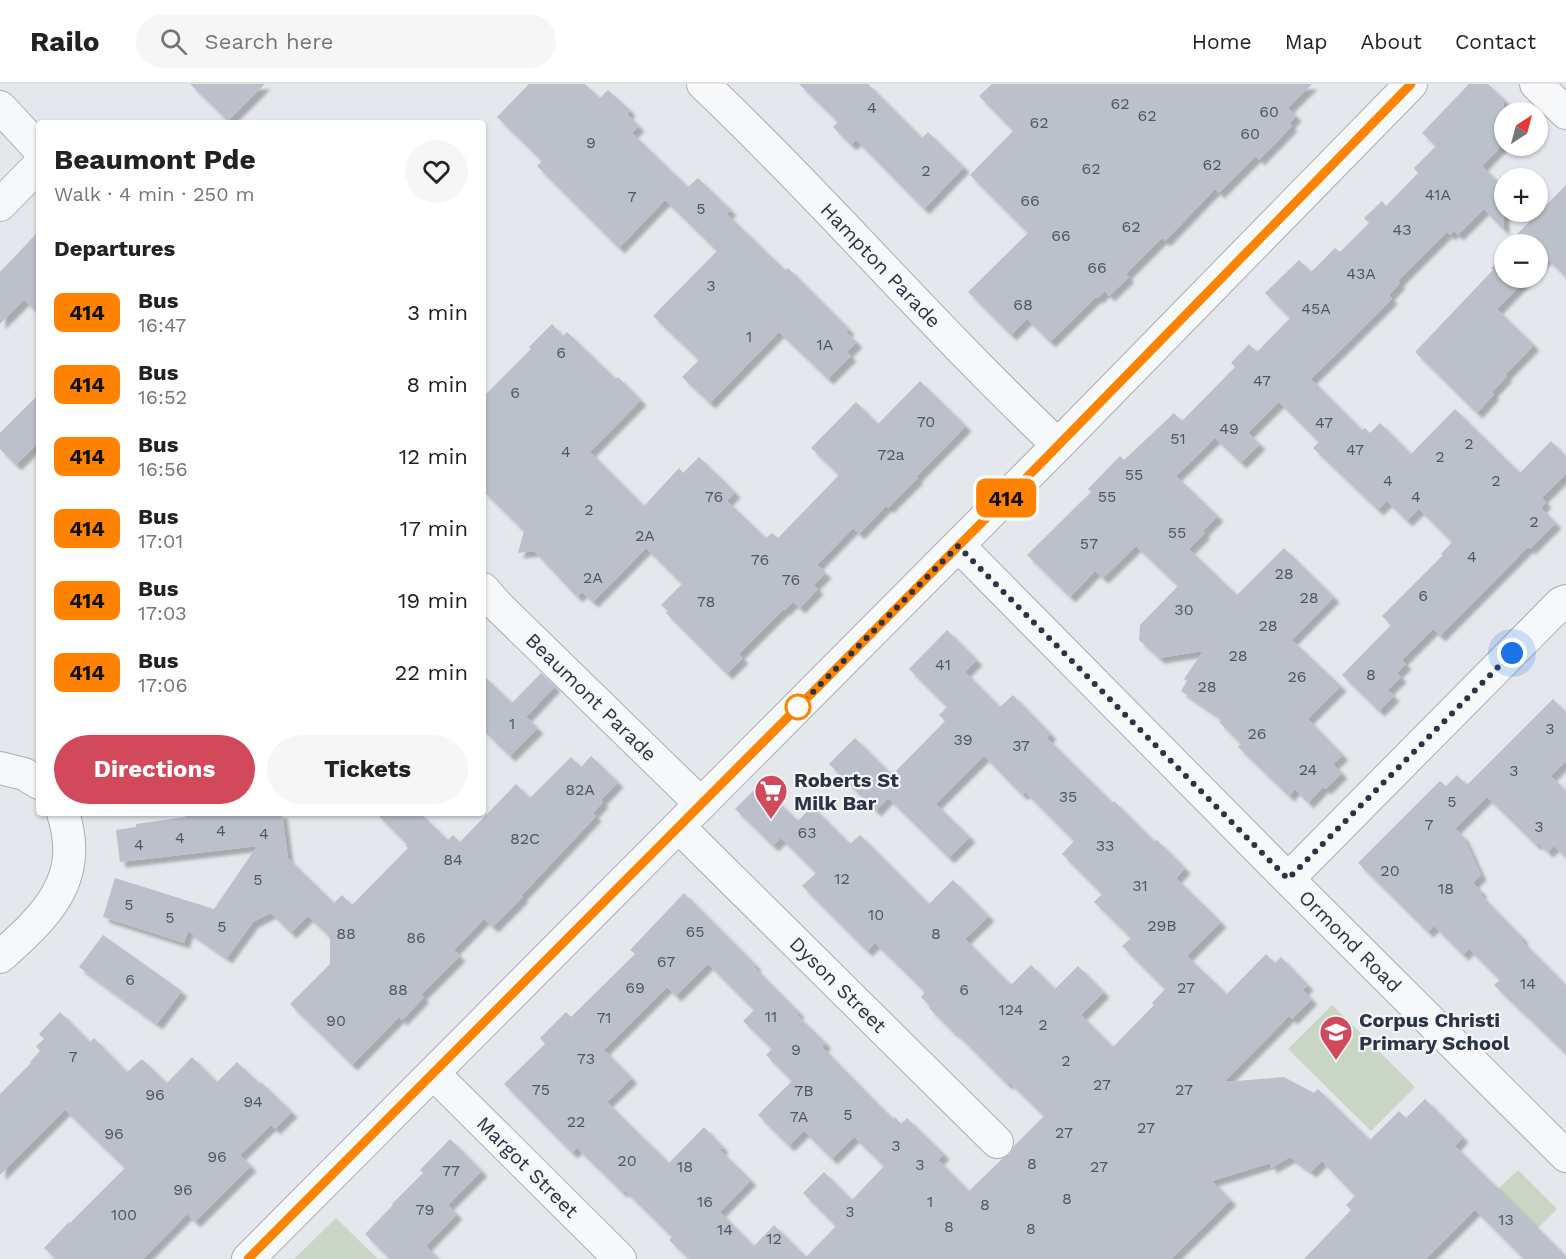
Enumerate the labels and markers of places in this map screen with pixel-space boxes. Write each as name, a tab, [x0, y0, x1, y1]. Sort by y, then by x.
unlabelled marker	[785, 694, 811, 720]
place label: Roberts St Milk Bar	[794, 768, 899, 815]
supermarket icon: Roberts St Milk Bar	[753, 773, 789, 820]
place label: Corpus Christi Primary School	[1359, 1008, 1510, 1055]
school or university icon: Corpus Christi Primary School	[1318, 1014, 1354, 1061]

